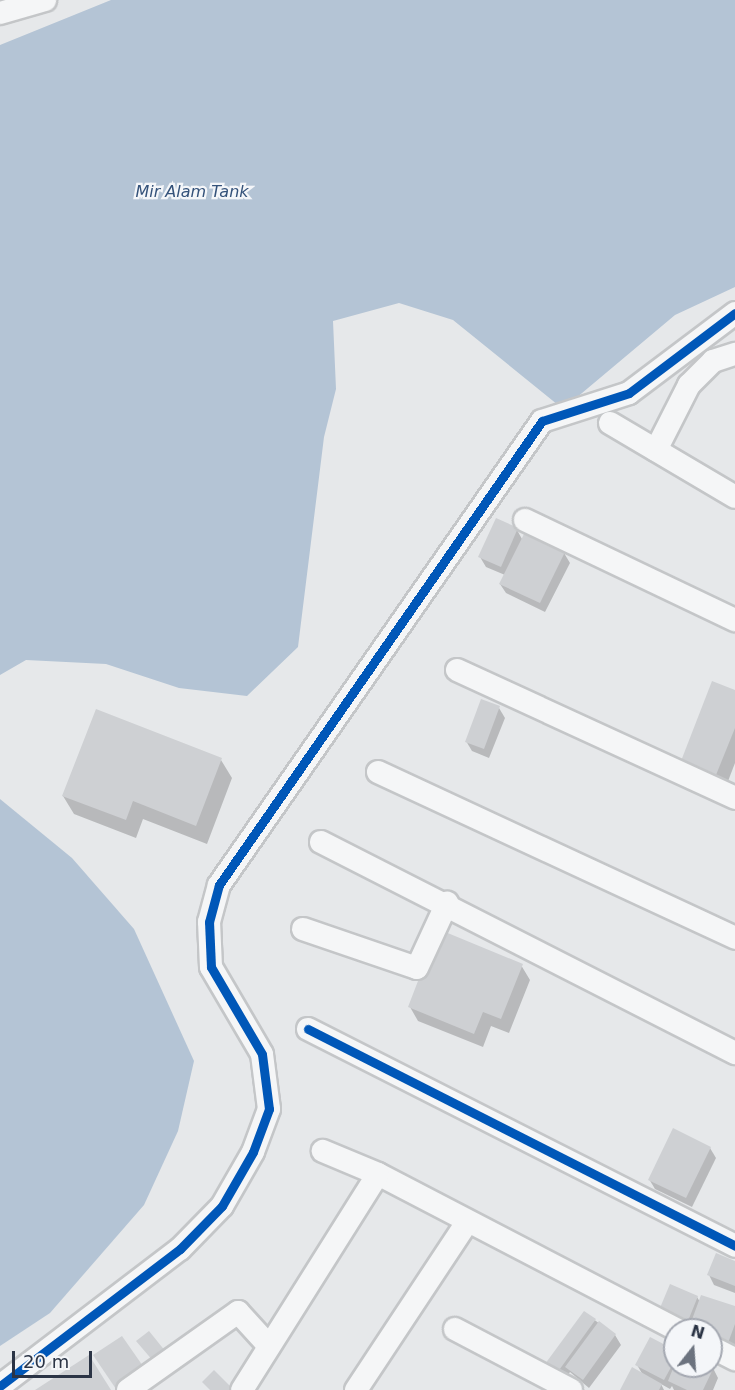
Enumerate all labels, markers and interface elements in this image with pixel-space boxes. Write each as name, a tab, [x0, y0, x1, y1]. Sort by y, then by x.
water label: Mir Alam Tank	[135, 182, 249, 202]
north arrow	[663, 1318, 723, 1378]
text: N	[689, 1321, 707, 1343]
scale bar	[15, 1339, 94, 1377]
text: 20 m	[23, 1351, 69, 1372]

